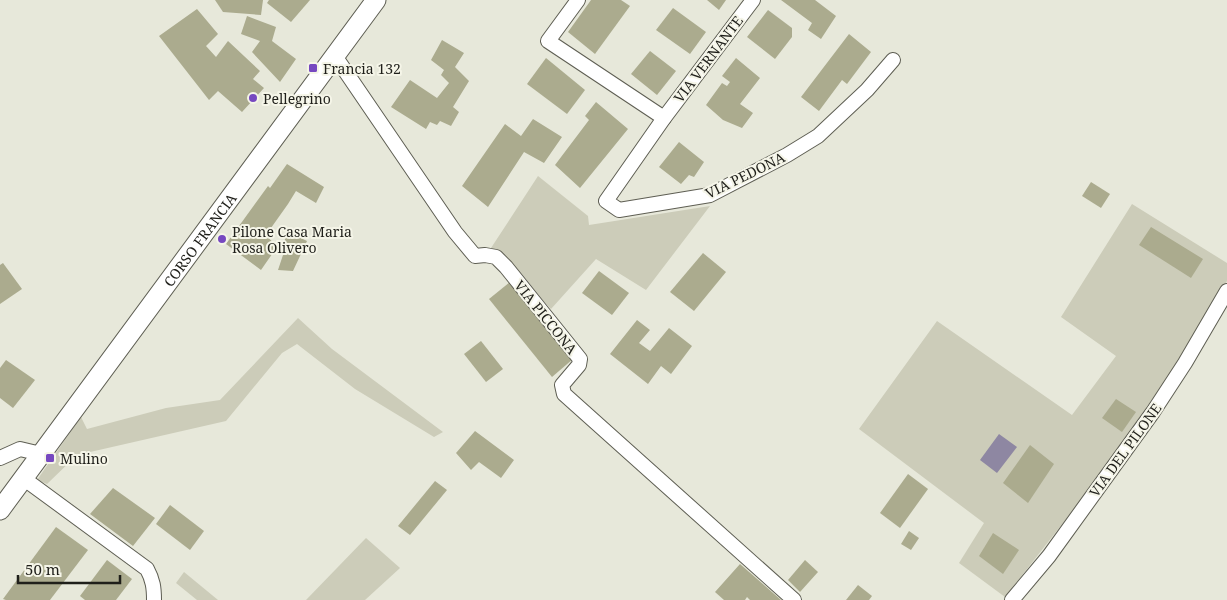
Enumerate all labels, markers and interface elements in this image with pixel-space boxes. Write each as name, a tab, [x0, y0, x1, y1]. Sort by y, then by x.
street label: VIA VERNANTE	[669, 12, 747, 106]
place label: Francia 132	[323, 59, 401, 78]
marker: Francia 132	[307, 62, 319, 74]
place label: Pellegrino	[263, 89, 331, 108]
marker: Pellegrino	[247, 92, 259, 104]
street label: VIA PEDONA	[702, 147, 788, 202]
street label: CORSO FRANCIA	[159, 189, 240, 290]
place label: Pilone Casa Maria Rosa Olivero	[232, 222, 352, 257]
marker: Pilone Casa Maria Rosa Olivero	[216, 233, 228, 245]
street label: VIA PICCONA	[510, 276, 582, 358]
street label: VIA DEL PILONE	[1085, 399, 1166, 501]
place label: Mulino	[60, 449, 108, 468]
marker: Mulino	[44, 452, 56, 464]
scale bar	[18, 552, 120, 584]
text: 50 m	[25, 559, 60, 579]

